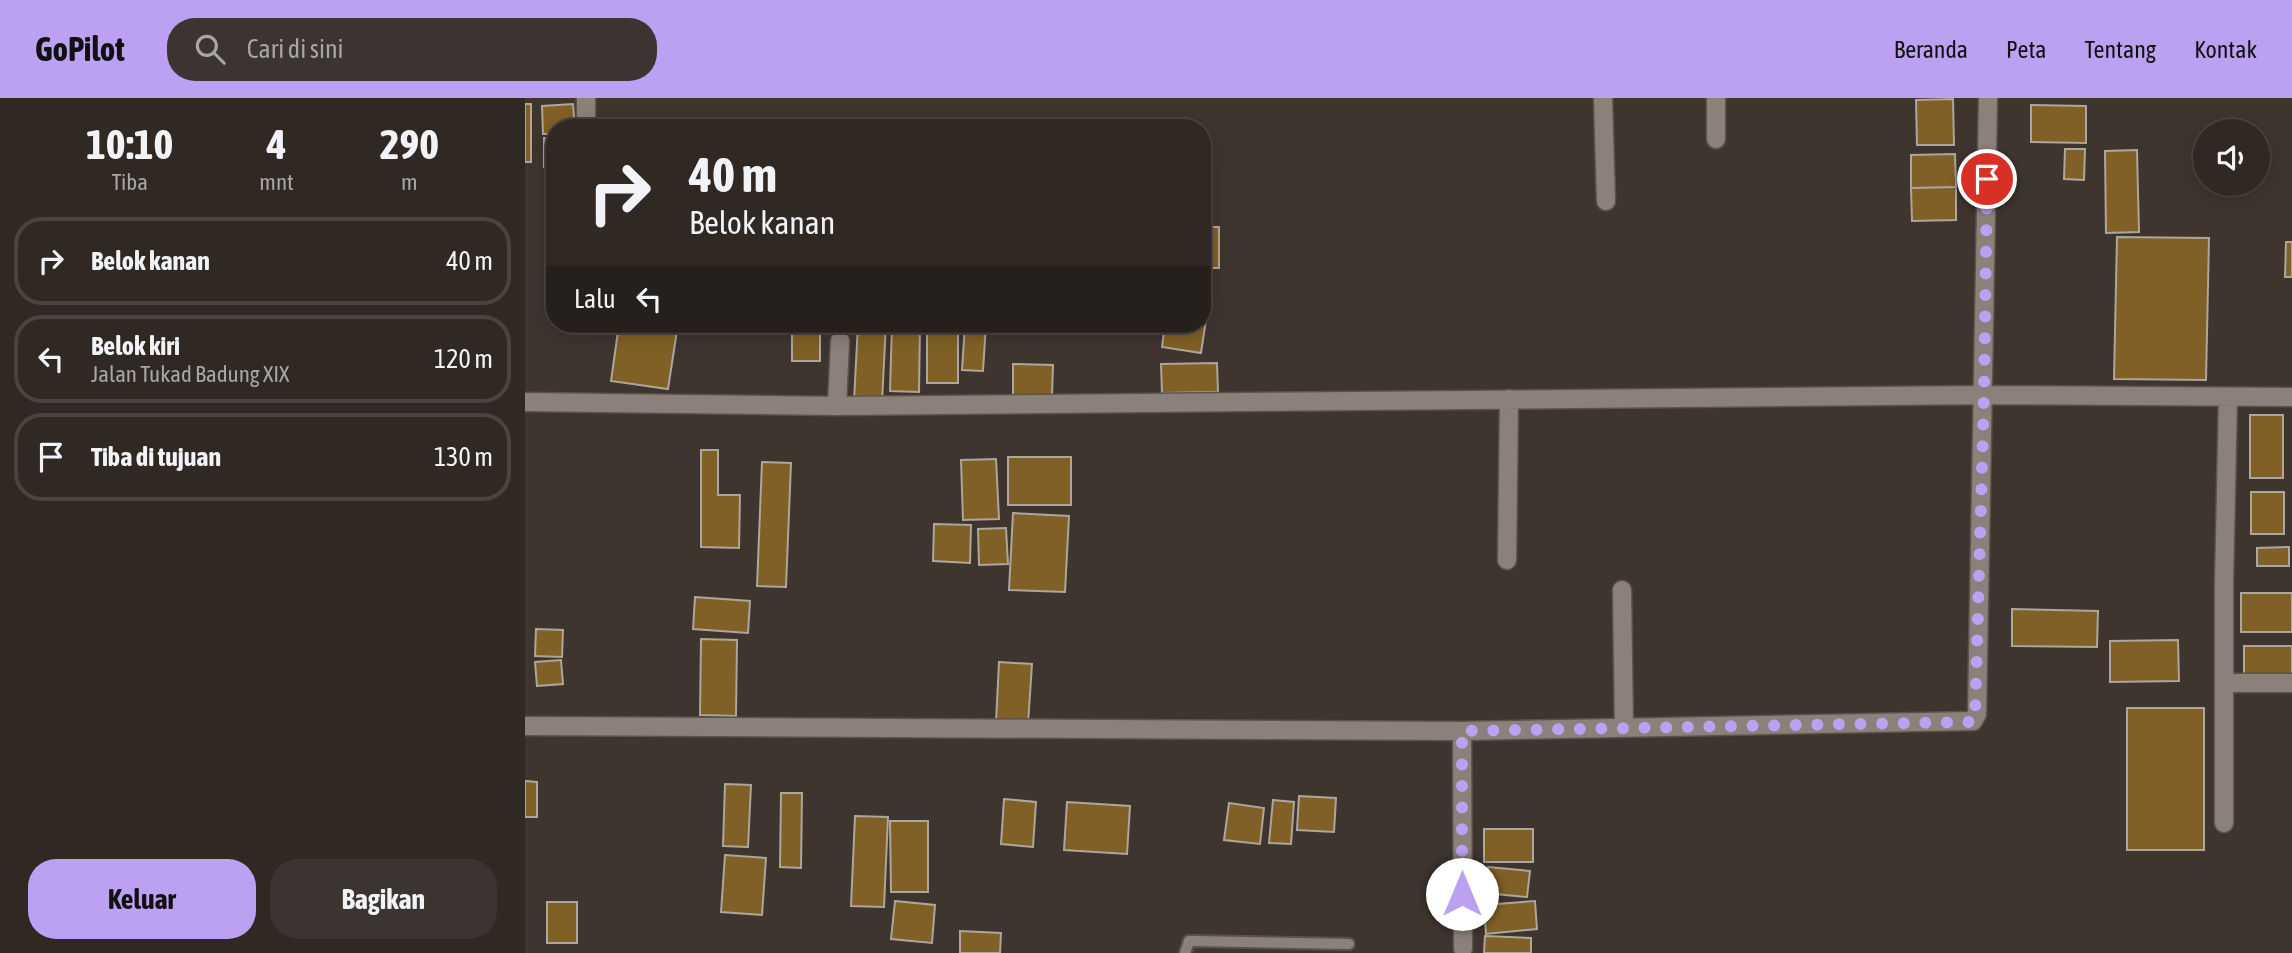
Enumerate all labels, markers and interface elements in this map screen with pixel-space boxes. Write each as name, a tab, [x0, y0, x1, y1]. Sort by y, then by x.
search box	[167, 18, 657, 81]
text: GoPilot	[35, 30, 125, 68]
icon: search	[191, 30, 229, 68]
text: Cari di sini	[247, 34, 343, 64]
text: Beranda	[1894, 36, 1968, 63]
text: Peta	[2006, 36, 2046, 63]
text: Tentang	[2084, 36, 2156, 63]
text: Kontak	[2194, 36, 2257, 63]
map controls	[2193, 119, 2270, 196]
button: sound	[2193, 119, 2270, 196]
text: 10:10	[86, 120, 173, 168]
text: 4	[267, 120, 286, 168]
text: 290	[380, 120, 439, 168]
text: 40 m	[689, 146, 777, 202]
icon: right	[574, 147, 665, 238]
pin	[1957, 149, 2017, 209]
icon: arrive	[1968, 160, 2006, 198]
text: Tiba	[111, 169, 148, 195]
text: mnt	[259, 169, 294, 195]
text: m	[401, 169, 418, 195]
text: Belok kanan	[689, 204, 835, 241]
icon: right	[32, 242, 70, 280]
text: Belok kanan	[91, 246, 210, 276]
text: 40 m	[446, 246, 493, 276]
icon: left	[630, 280, 668, 318]
text: Lalu	[574, 284, 616, 314]
text: Belok kiri	[91, 331, 180, 361]
icon: left	[32, 340, 70, 378]
text: 120 m	[434, 344, 493, 374]
text: Jalan Tukad Badung XIX	[91, 361, 289, 387]
icon: arrive	[32, 438, 70, 476]
text: Tiba di tujuan	[91, 442, 221, 472]
text: 130 m	[434, 442, 493, 472]
position arrow	[1425, 857, 1499, 931]
button: Keluar	[28, 859, 256, 939]
button: Bagikan	[270, 859, 497, 939]

